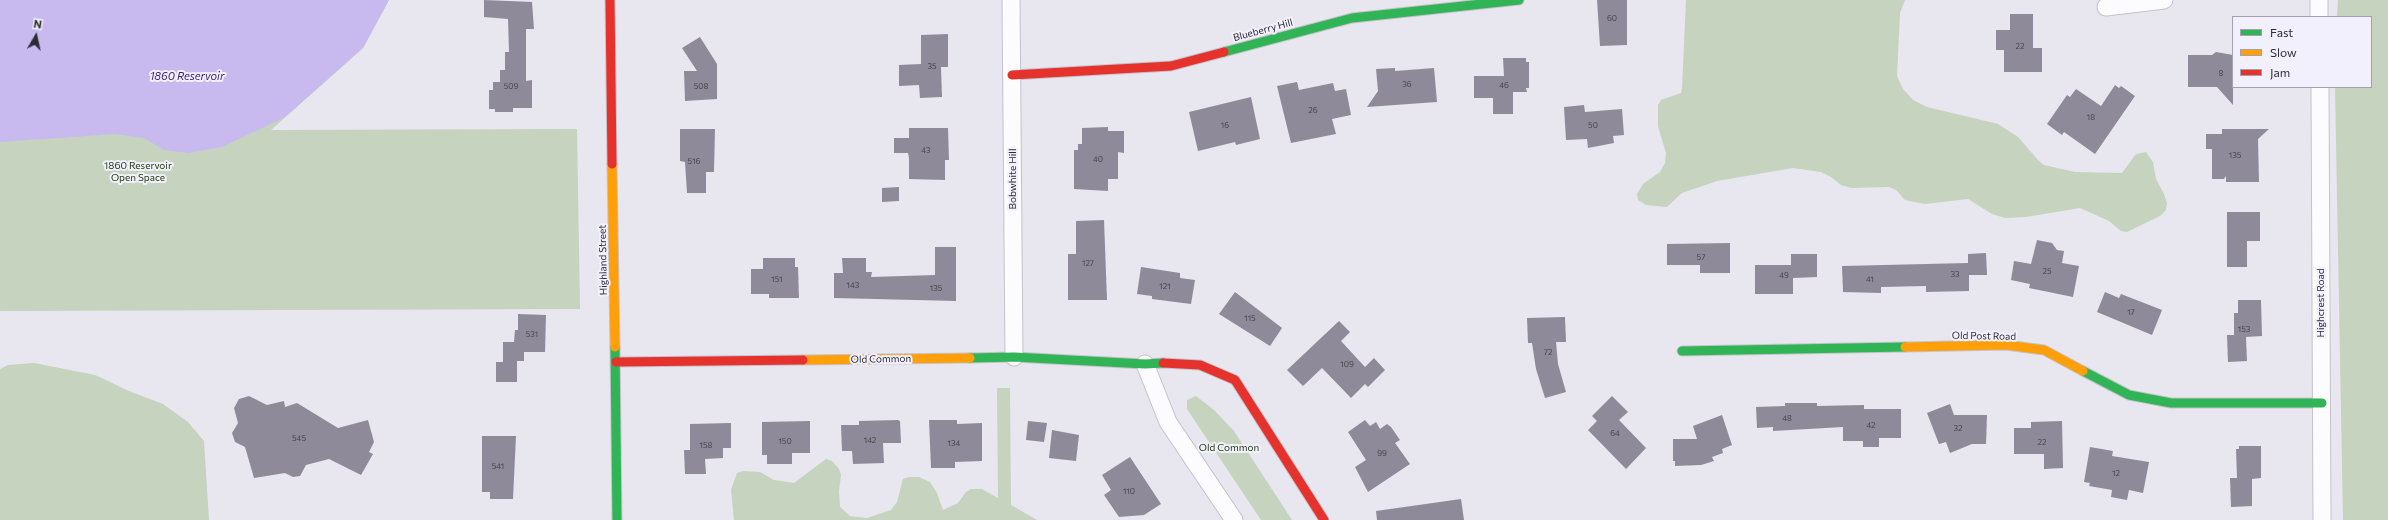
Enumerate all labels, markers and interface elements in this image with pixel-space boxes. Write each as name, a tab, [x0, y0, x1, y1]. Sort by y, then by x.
house number: 60	[1607, 13, 1617, 23]
north arrow	[16, 16, 56, 56]
street label: Blueberry Hill	[1232, 16, 1294, 44]
legend	[2232, 16, 2372, 88]
text: N	[33, 17, 43, 31]
text: Fast	[2270, 25, 2293, 39]
house number: 22	[2016, 41, 2024, 51]
text: Slow	[2270, 45, 2297, 59]
house number: 35	[927, 61, 937, 71]
text: Jam	[2270, 65, 2290, 79]
house number: 8	[2219, 68, 2223, 78]
water label: 1860 Reservoir	[150, 69, 224, 83]
house number: 36	[1402, 79, 1412, 89]
house number: 46	[1499, 80, 1509, 90]
house number: 509	[504, 81, 518, 91]
house number: 508	[694, 81, 708, 91]
house number: 26	[1308, 105, 1318, 115]
house number: 18	[2087, 112, 2095, 122]
house number: 16	[1221, 120, 1229, 130]
house number: 50	[1588, 120, 1598, 130]
house number: 43	[921, 145, 931, 155]
street label: Bobwhite Hill	[1007, 149, 1019, 209]
house number: 135	[2229, 150, 2241, 160]
house number: 40	[1093, 154, 1103, 164]
house number: 516	[688, 156, 700, 166]
park label: 1860 Reservoir Open Space	[104, 160, 172, 184]
street label: Highland Street	[596, 225, 610, 295]
house number: 57	[1697, 252, 1705, 262]
house number: 127	[1082, 258, 1094, 268]
house number: 25	[2042, 266, 2052, 276]
street label: Highcrest Road	[2315, 268, 2327, 338]
house number: 33	[1950, 269, 1960, 279]
house number: 49	[1779, 270, 1789, 280]
house number: 151	[771, 274, 783, 284]
house number: 41	[1866, 274, 1874, 284]
house number: 143	[847, 280, 859, 290]
house number: 121	[1159, 281, 1171, 291]
house number: 135	[930, 283, 942, 293]
house number: 17	[2127, 307, 2135, 317]
house number: 115	[1244, 313, 1256, 323]
house number: 153	[2238, 324, 2250, 334]
house number: 531	[526, 329, 538, 339]
street label: Old Post Road	[1952, 329, 2016, 343]
house number: 72	[1544, 347, 1552, 357]
street label: Old Common	[851, 352, 911, 366]
house number: 109	[1340, 359, 1354, 369]
house number: 48	[1782, 413, 1792, 423]
house number: 42	[1866, 420, 1876, 430]
house number: 32	[1954, 423, 1962, 433]
house number: 64	[1610, 428, 1620, 438]
house number: 545	[292, 433, 306, 443]
house number: 142	[864, 435, 876, 445]
house number: 150	[778, 436, 792, 446]
house number: 22	[2038, 437, 2046, 447]
house number: 134	[948, 438, 960, 448]
house number: 158	[700, 440, 712, 450]
park label: Old Common	[1199, 442, 1259, 454]
house number: 99	[1377, 448, 1387, 458]
house number: 541	[492, 461, 504, 471]
house number: 12	[2112, 468, 2120, 478]
house number: 110	[1123, 486, 1135, 496]

